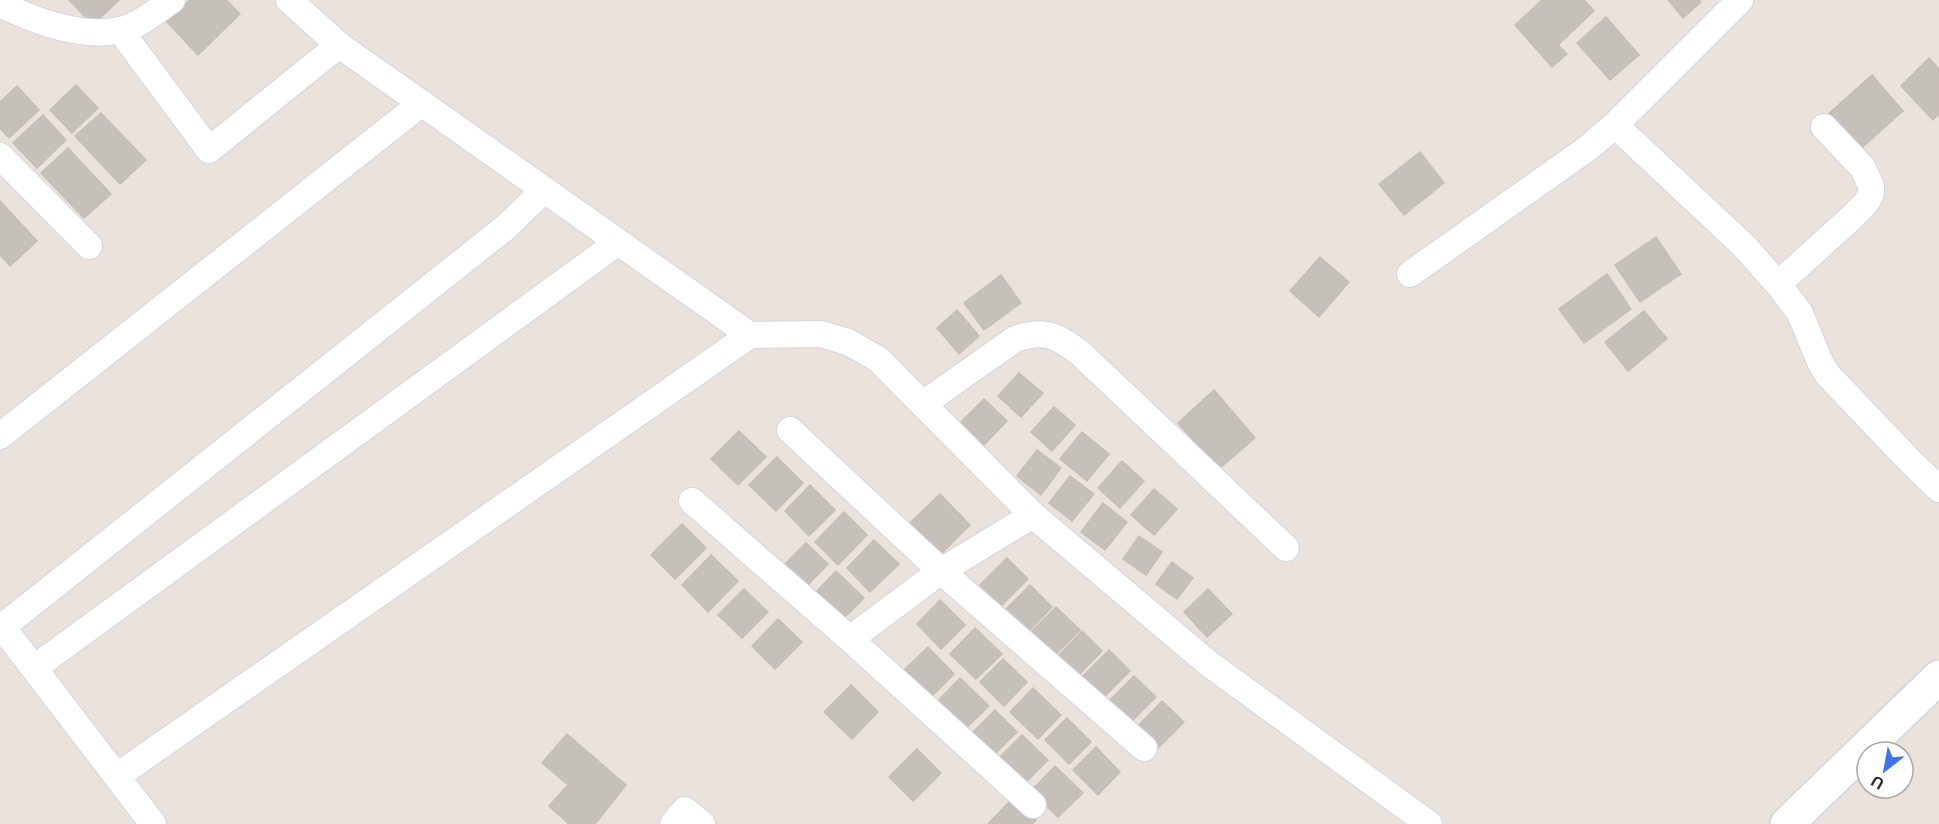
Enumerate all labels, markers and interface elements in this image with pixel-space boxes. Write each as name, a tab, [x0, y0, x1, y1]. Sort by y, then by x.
north arrow	[1855, 740, 1915, 800]
text: U	[1868, 772, 1887, 793]

